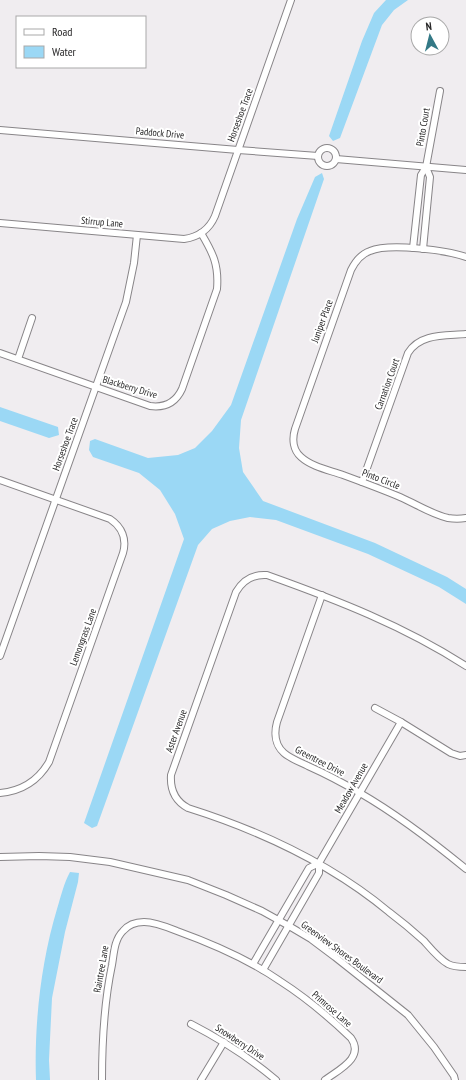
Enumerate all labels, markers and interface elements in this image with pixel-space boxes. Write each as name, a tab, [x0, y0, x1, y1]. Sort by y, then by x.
legend	[16, 16, 146, 68]
north arrow	[410, 16, 450, 56]
text: N	[425, 19, 433, 33]
text: Road	[52, 24, 72, 39]
text: Water	[52, 44, 77, 59]
street label: Horseshoe Trace	[224, 87, 256, 143]
street label: Pinto Court	[413, 106, 433, 147]
street label: Paddock Drive	[135, 124, 185, 142]
street label: Stirrup Lane	[80, 214, 124, 230]
street label: Juniper Place	[308, 298, 336, 345]
street label: Carnation Court	[372, 356, 402, 412]
street label: Blackberry Drive	[101, 373, 159, 401]
street label: Horseshoe Trace	[49, 416, 81, 472]
street label: Pinto Circle	[360, 466, 402, 492]
street label: Lemongrass Lane	[67, 607, 99, 667]
street label: Aster Avenue	[162, 708, 190, 754]
street label: Greentree Drive	[293, 743, 347, 779]
street label: Meadow Avenue	[331, 761, 371, 815]
street label: Greenview Shores Boulevard	[298, 918, 386, 986]
street label: Raintree Lane	[90, 944, 112, 994]
street label: Primrose Lane	[309, 988, 355, 1030]
street label: Snowberry Drive	[213, 1021, 267, 1063]

